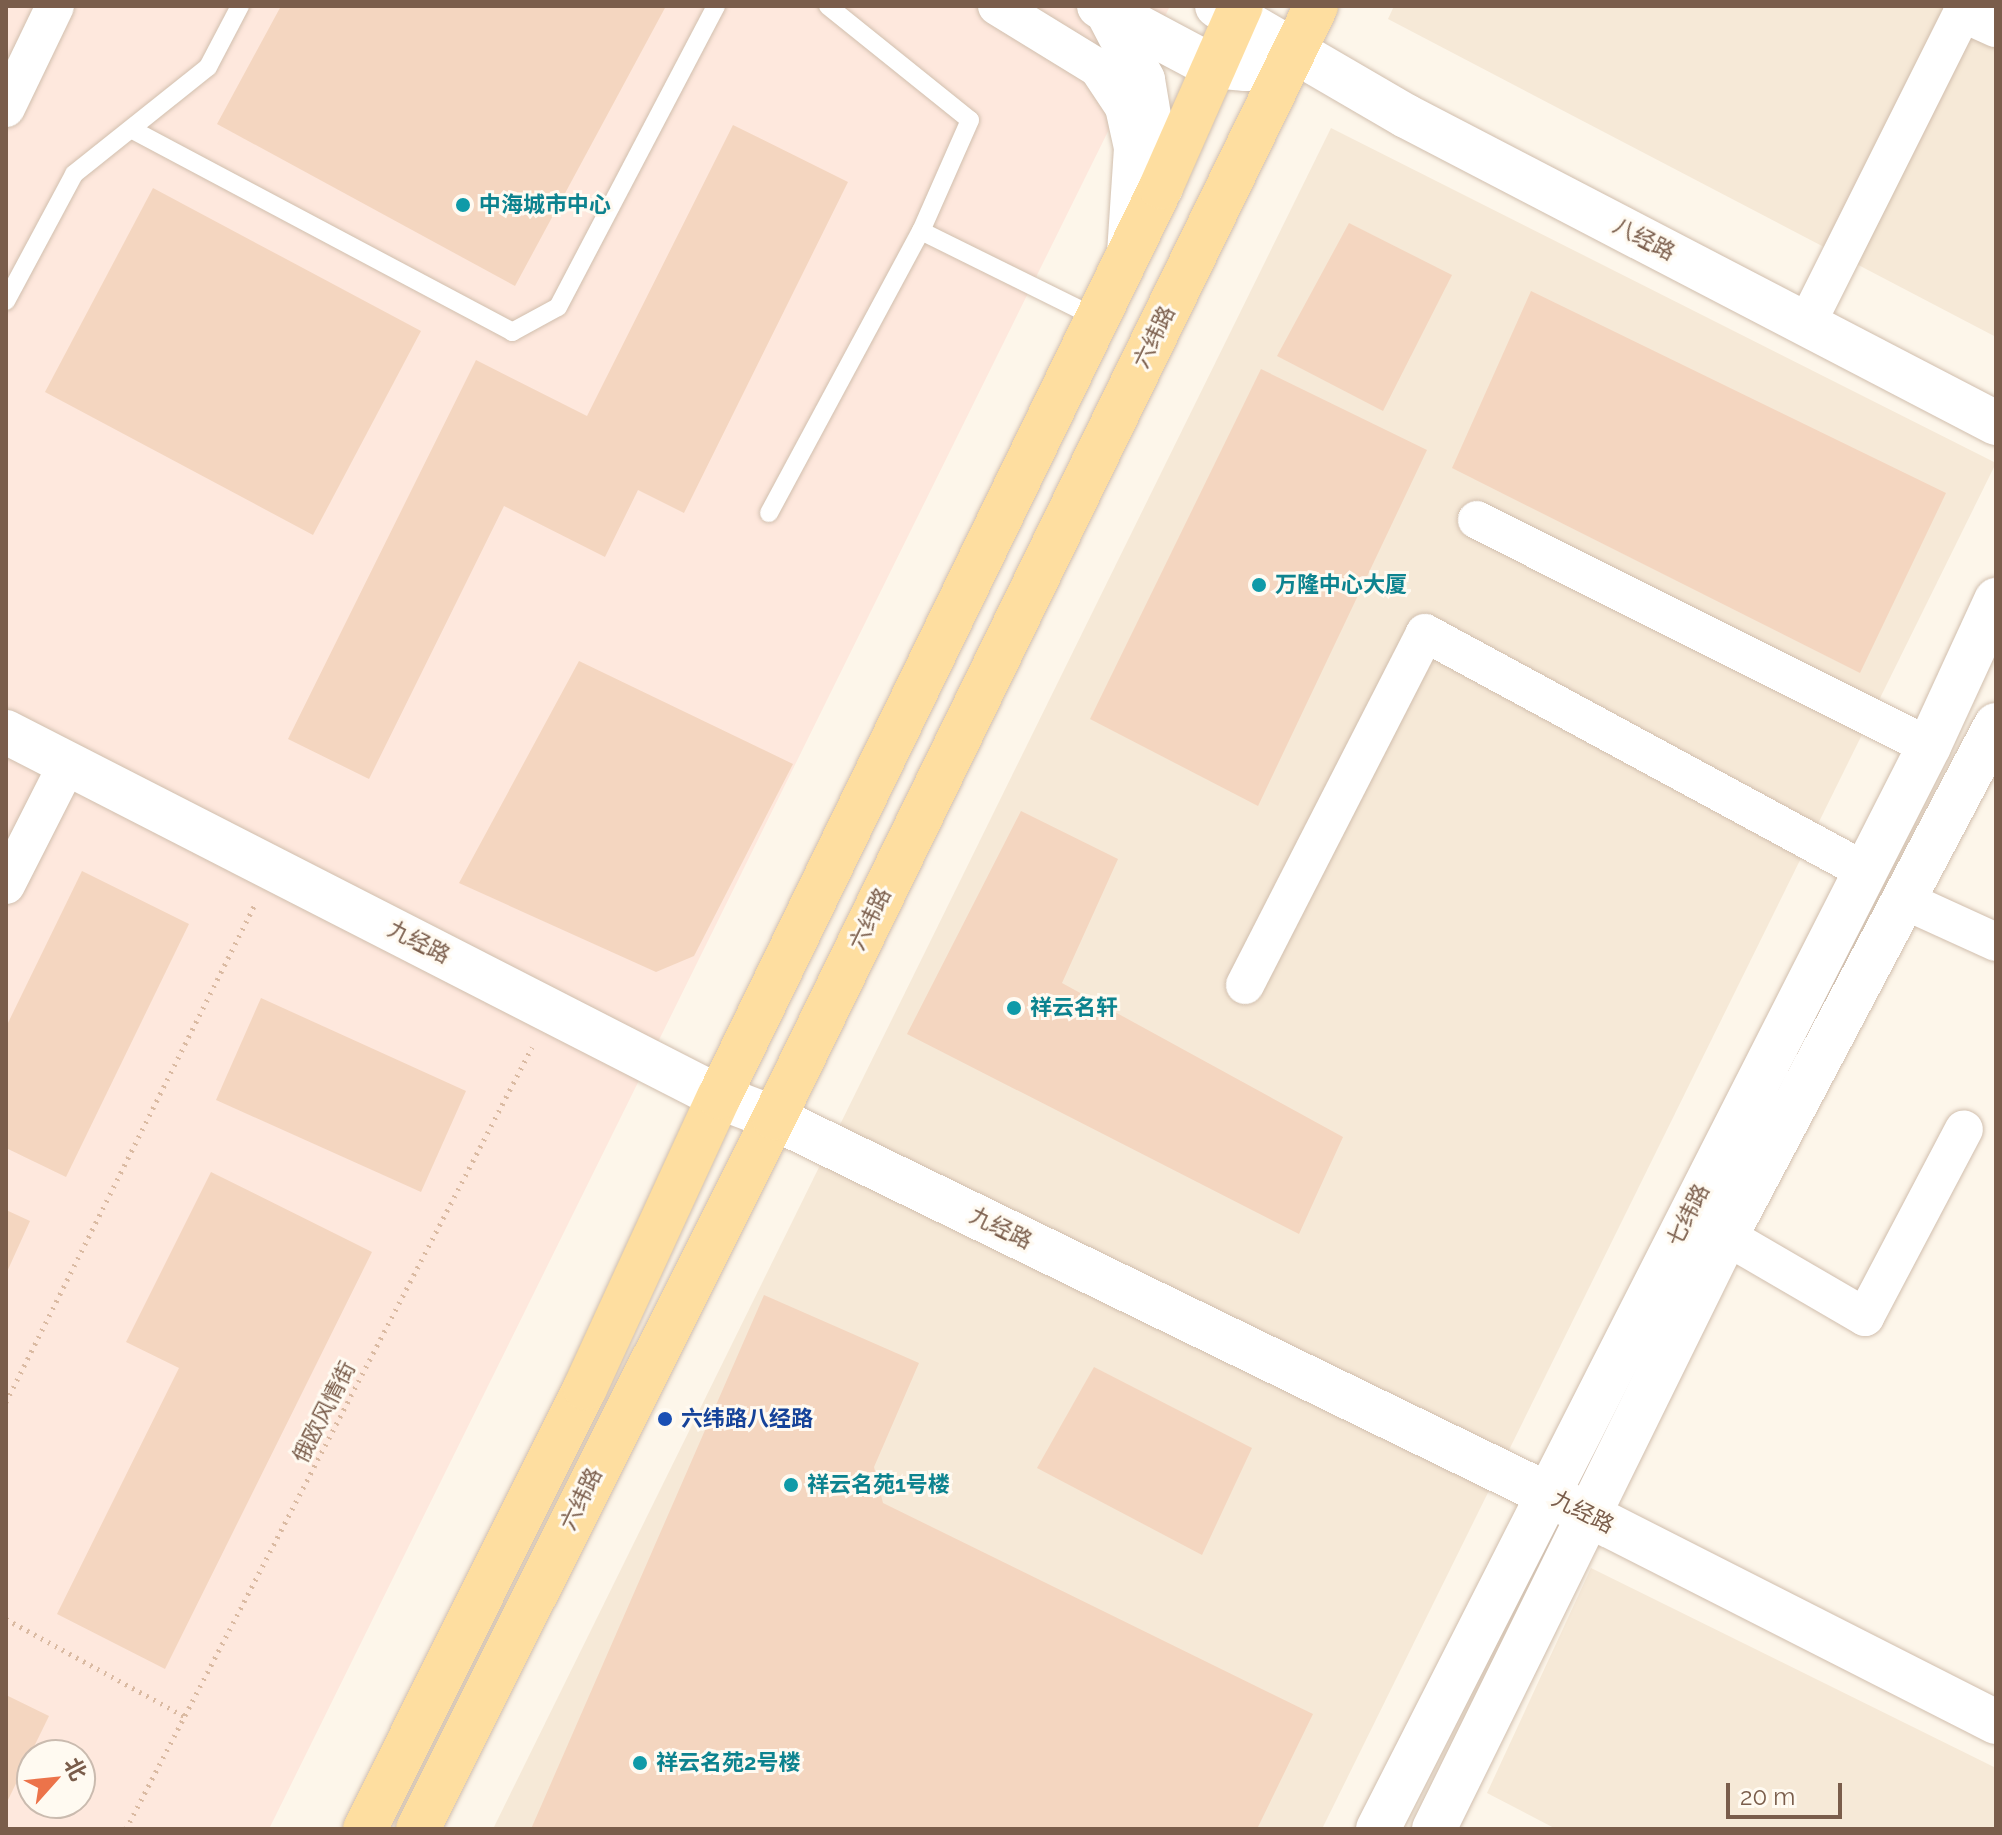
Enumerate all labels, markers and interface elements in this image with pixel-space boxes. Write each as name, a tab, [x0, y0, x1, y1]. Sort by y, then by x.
place label: 中海城市中心	[479, 192, 611, 218]
marker: 中海城市中心	[454, 196, 472, 214]
street label: 八经路	[1609, 212, 1679, 266]
street label: 六纬路	[1128, 302, 1180, 372]
place label: 万隆中心大厦	[1275, 572, 1407, 598]
marker: 万隆中心大厦	[1250, 576, 1268, 594]
street label: 六纬路	[844, 884, 896, 954]
street label: 九经路	[384, 915, 454, 969]
place label: 祥云名轩	[1030, 995, 1118, 1021]
marker: 祥云名轩	[1005, 999, 1023, 1017]
street label: 七纬路	[1661, 1180, 1715, 1250]
street label: 九经路	[966, 1202, 1036, 1254]
street label: 俄欧风情街	[287, 1357, 361, 1467]
place label: 六纬路八经路	[681, 1406, 813, 1432]
marker: 六纬路八经路	[656, 1410, 674, 1428]
street label: 六纬路	[555, 1464, 607, 1534]
place label: 祥云名苑1号楼	[807, 1472, 950, 1498]
marker: 祥云名苑1号楼	[782, 1476, 800, 1494]
street label: 九经路	[1548, 1485, 1618, 1539]
north arrow	[16, 1739, 96, 1819]
place label: 祥云名苑2号楼	[656, 1750, 800, 1776]
text: 北	[59, 1753, 92, 1785]
marker: 祥云名苑2号楼	[631, 1754, 649, 1772]
scale bar	[1730, 1767, 1846, 1817]
text: 20 m	[1740, 1782, 1795, 1811]

